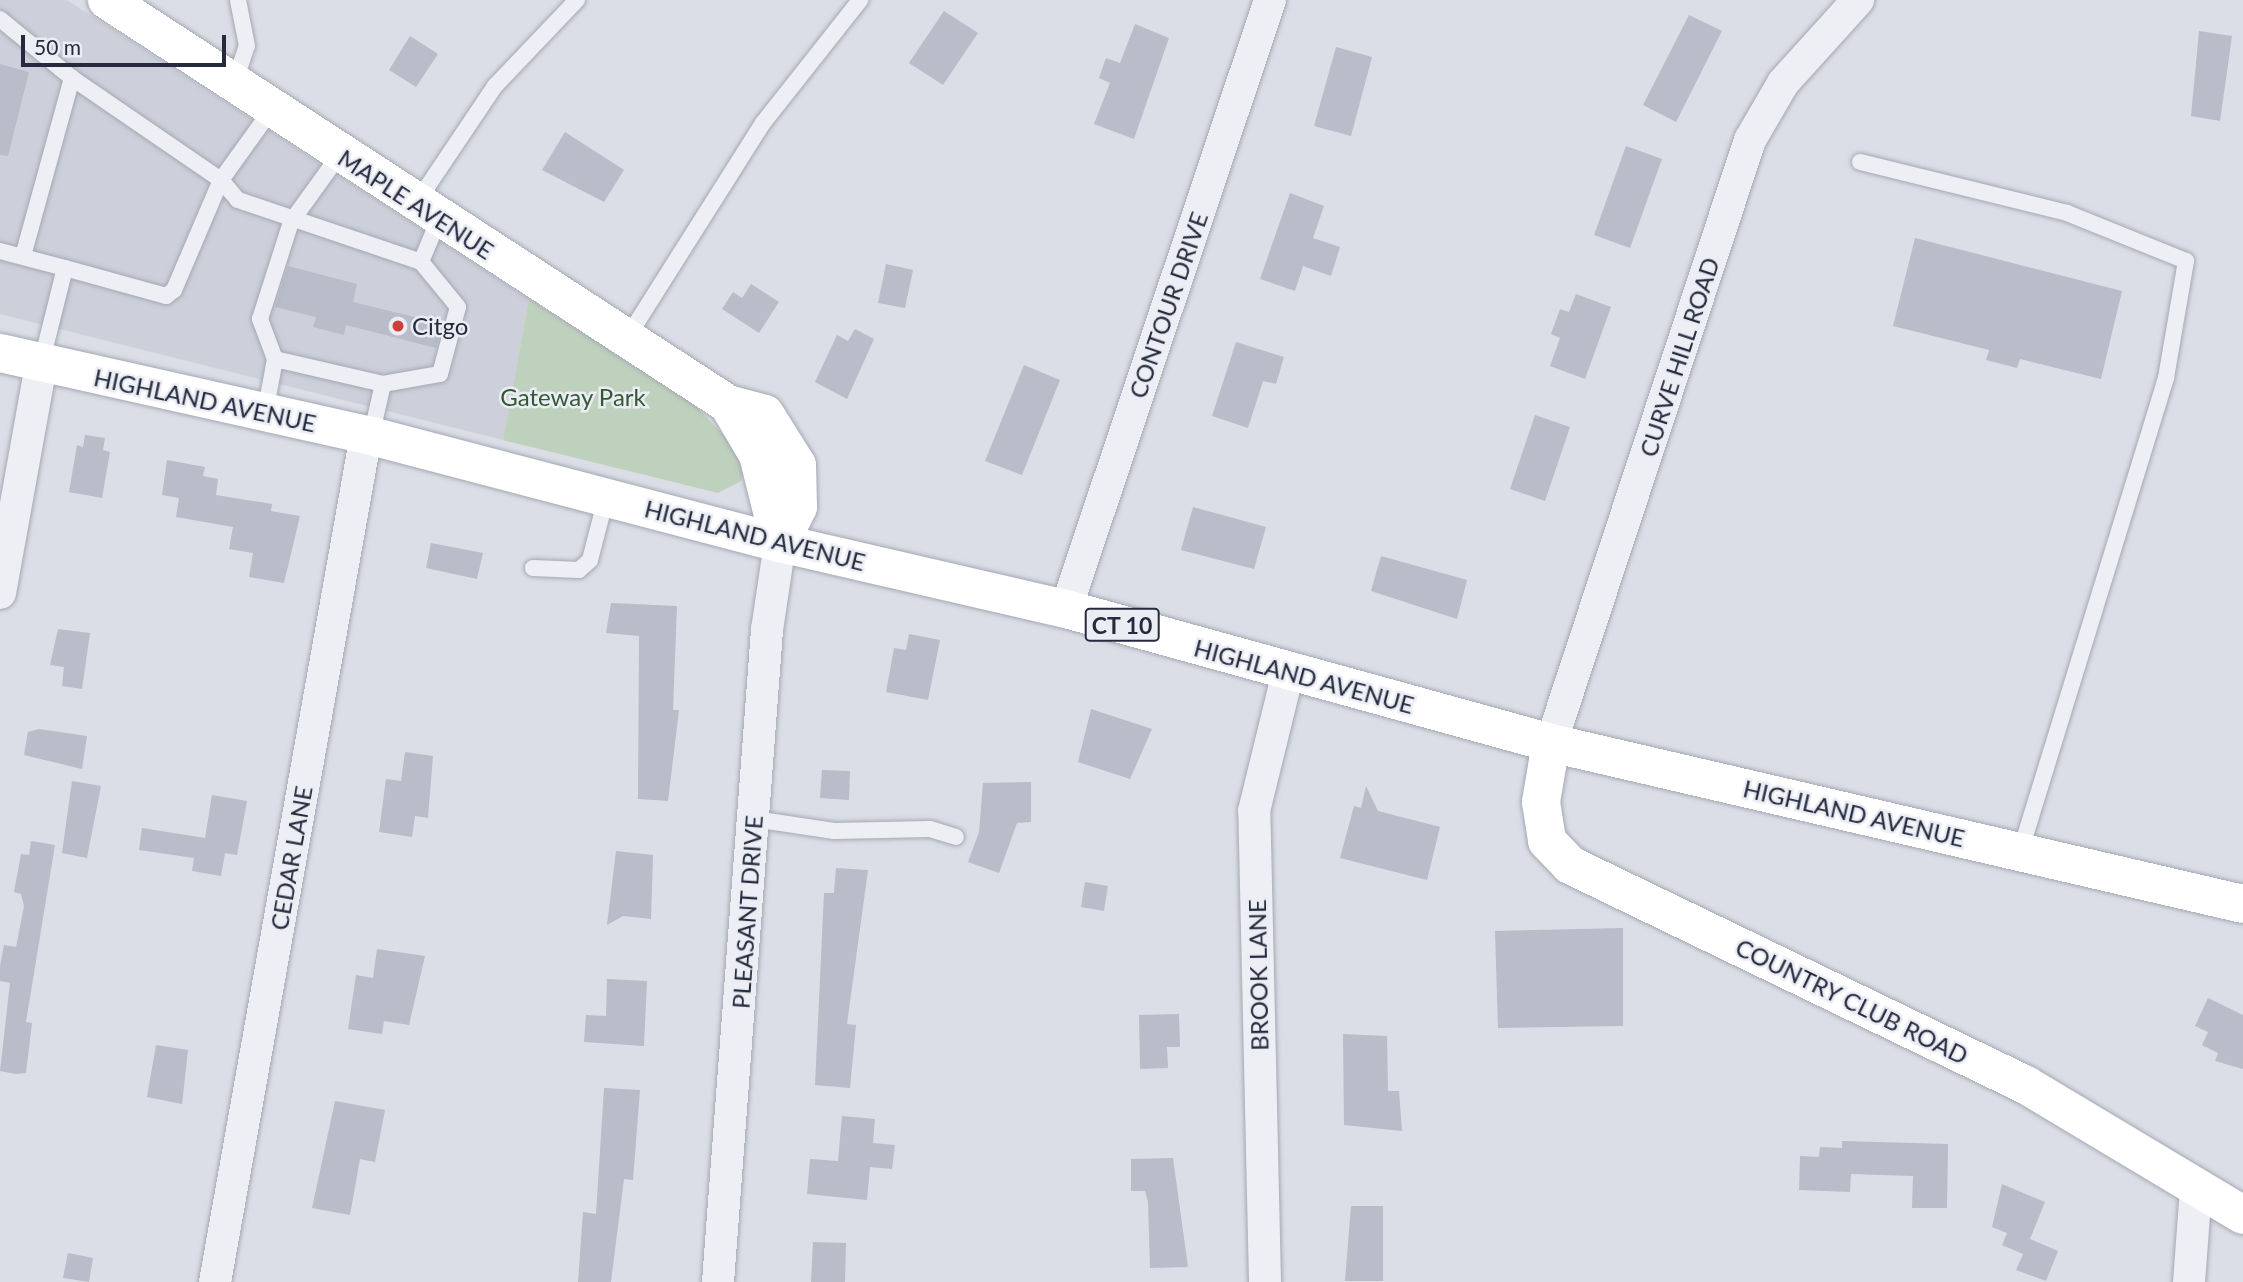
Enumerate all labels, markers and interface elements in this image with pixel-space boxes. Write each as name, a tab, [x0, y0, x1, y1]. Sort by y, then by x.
scale bar	[24, 21, 229, 65]
text: 50 m	[34, 34, 81, 59]
street label: MAPLE AVENUE	[333, 143, 499, 265]
street label: CONTOUR DRIVE	[1123, 208, 1213, 402]
street label: CURVE HILL ROAD	[1633, 253, 1725, 461]
place label: Citgo	[412, 312, 468, 340]
marker: Citgo	[390, 318, 406, 334]
street label: HIGHLAND AVENUE	[91, 362, 319, 438]
park label: Gateway Park	[500, 383, 646, 411]
street label: HIGHLAND AVENUE	[641, 494, 869, 576]
road number: CT 10	[1084, 606, 1160, 645]
street label: HIGHLAND AVENUE	[1191, 633, 1417, 719]
street label: HIGHLAND AVENUE	[1740, 773, 1968, 853]
street label: CEDAR LANE	[264, 784, 318, 932]
street label: PLEASANT DRIVE	[726, 814, 768, 1010]
street label: BROOK LANE	[1242, 899, 1274, 1051]
street label: COUNTRY CLUB ROAD	[1731, 932, 1973, 1070]

